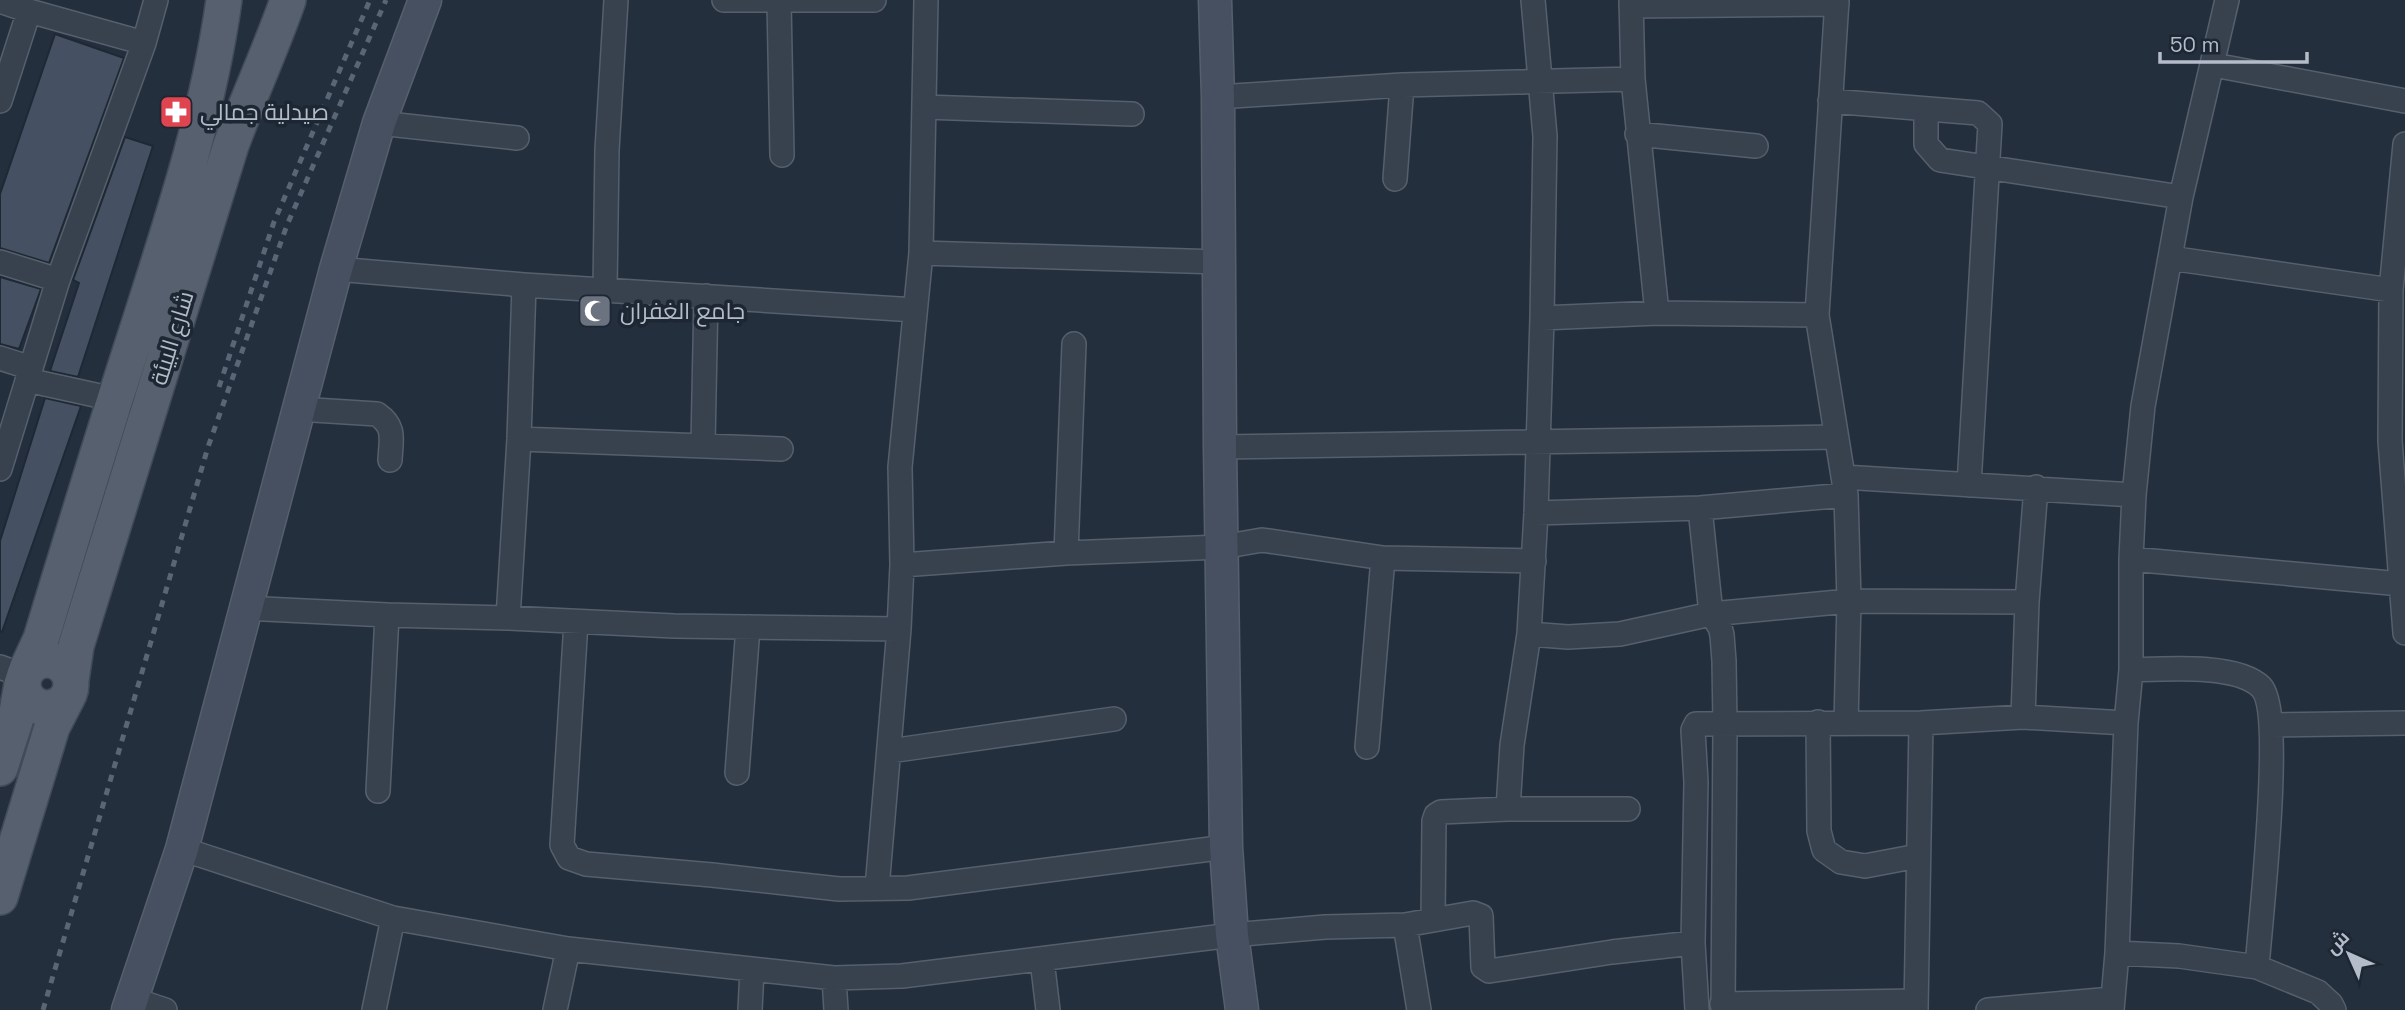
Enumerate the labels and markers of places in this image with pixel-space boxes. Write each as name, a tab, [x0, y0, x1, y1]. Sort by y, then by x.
pharmacy icon: صيدلية جمالي	[157, 93, 195, 131]
place label: صيدلية جمالي	[200, 97, 329, 130]
mosque icon: جامع الغفران	[576, 292, 614, 330]
place label: جامع الغفران	[620, 296, 745, 327]

